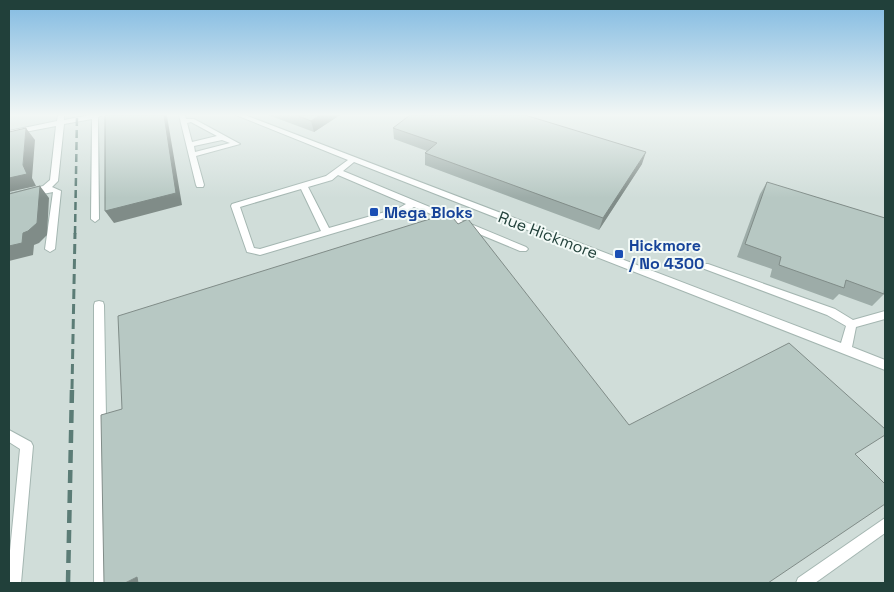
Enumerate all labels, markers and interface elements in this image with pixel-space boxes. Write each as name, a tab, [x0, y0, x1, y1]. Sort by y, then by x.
place label: Mega Bloks	[384, 202, 473, 223]
marker: Mega Bloks	[368, 206, 380, 218]
street label: Rue Hickmore	[495, 206, 601, 264]
place label: Hickmore / No 4300	[628, 235, 705, 274]
marker: Hickmore / No 4300	[613, 248, 625, 260]

